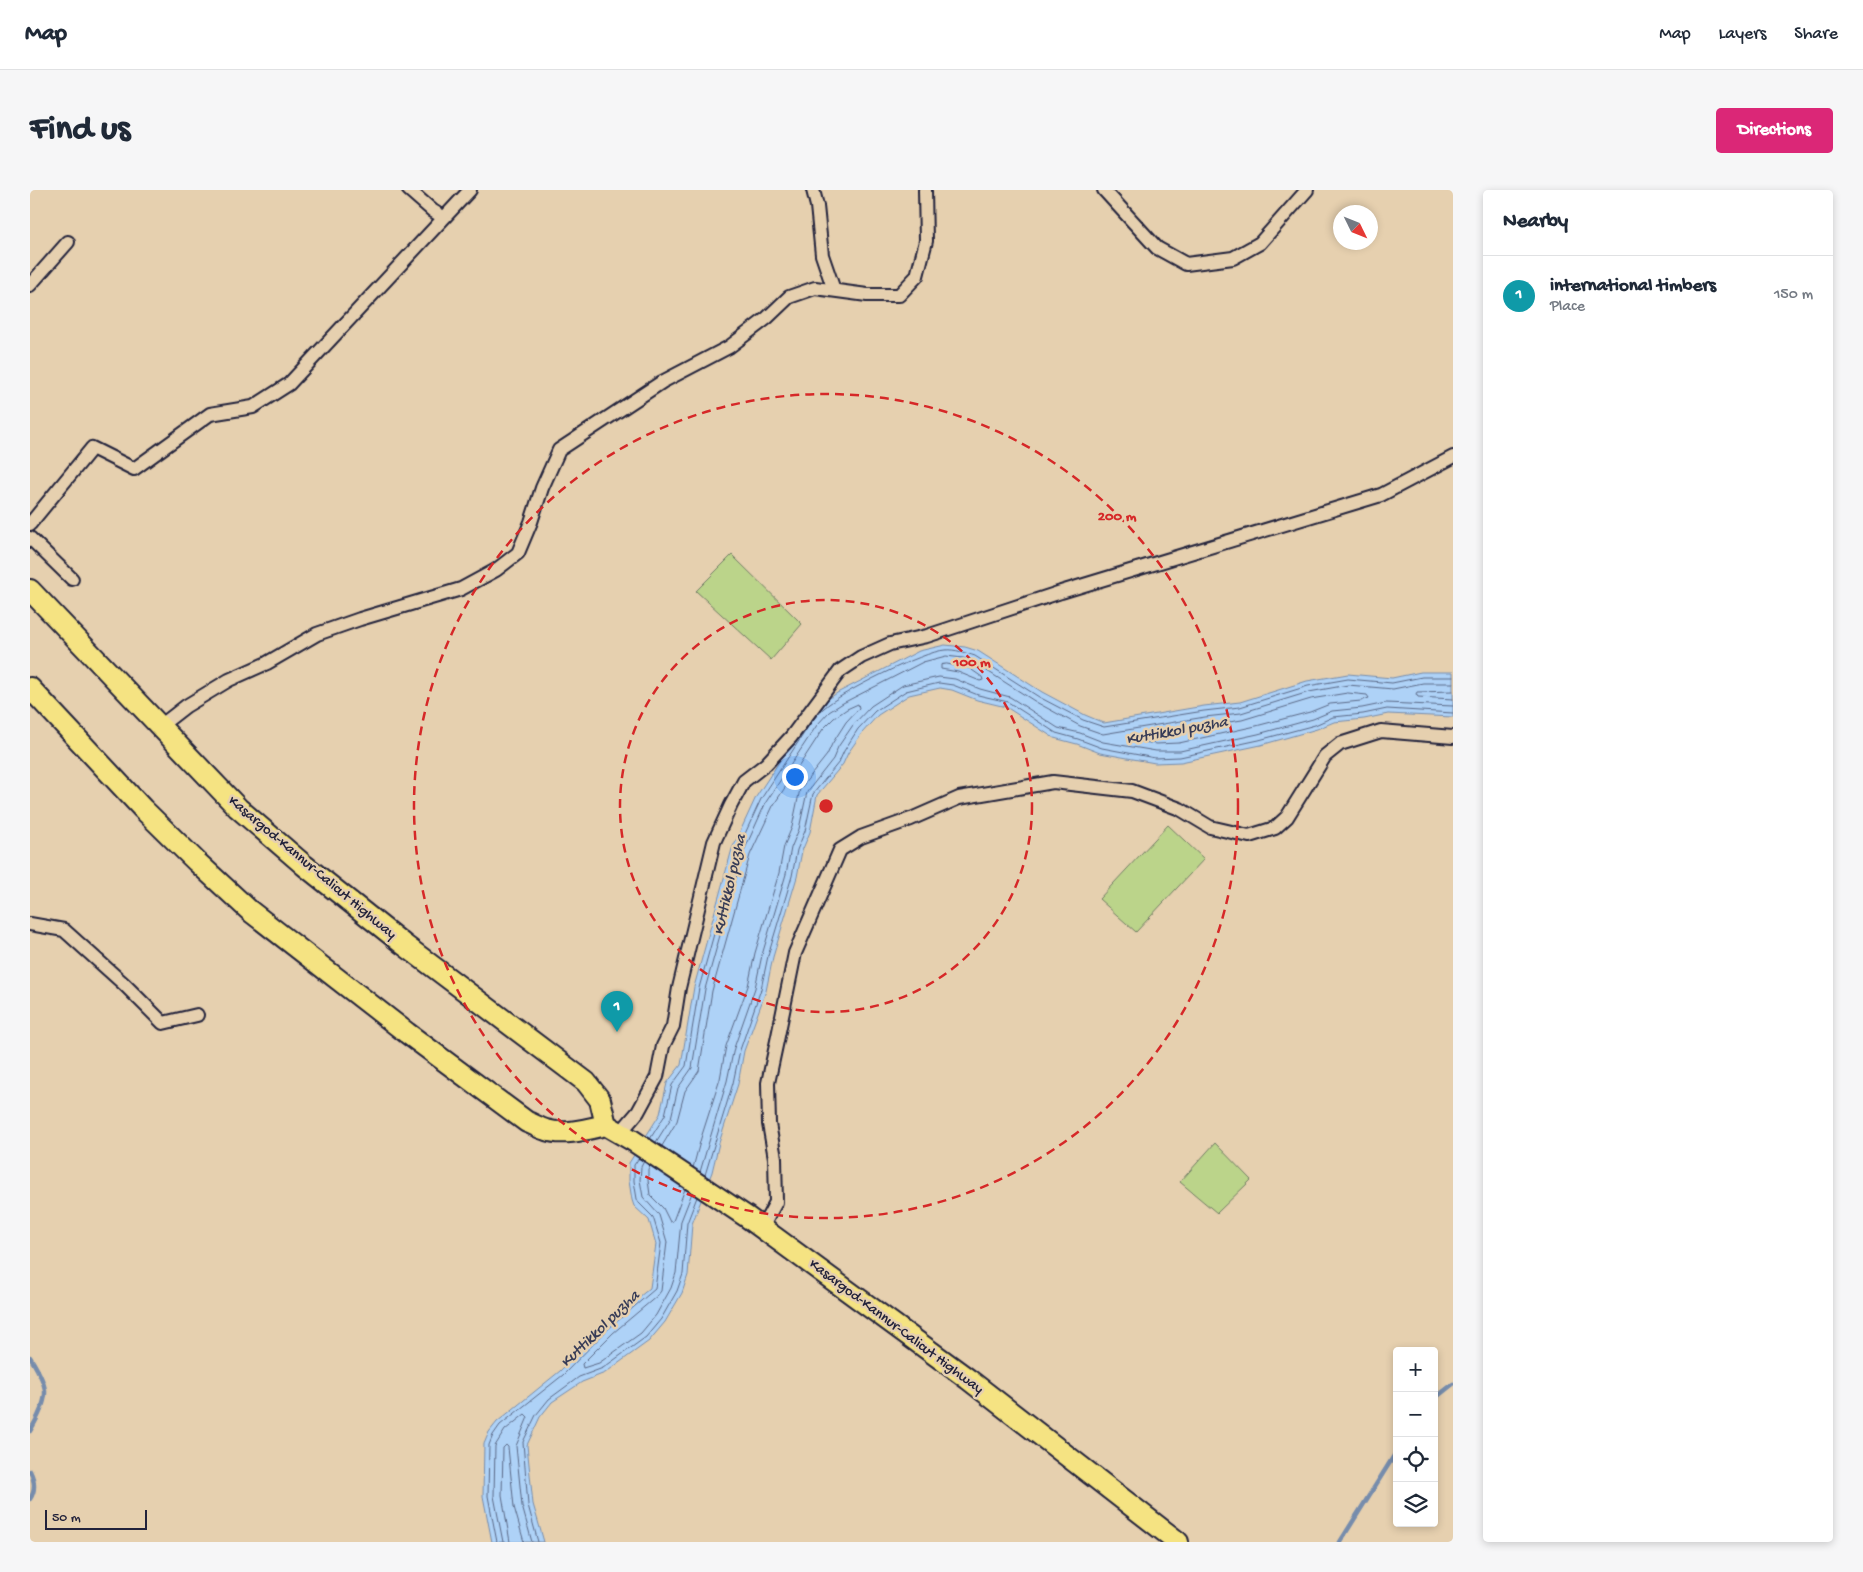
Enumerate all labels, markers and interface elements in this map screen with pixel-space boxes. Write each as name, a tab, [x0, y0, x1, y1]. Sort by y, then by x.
text: Map	[25, 20, 67, 49]
text: Map	[1659, 24, 1691, 45]
text: Layers	[1719, 24, 1766, 45]
text: Share	[1794, 24, 1838, 45]
button: Directions	[1716, 108, 1833, 153]
text: Find us	[30, 110, 130, 151]
north arrow	[1333, 205, 1378, 250]
text: Nearby	[1503, 210, 1568, 235]
text: international timbers	[1550, 275, 1716, 298]
text: 1	[1516, 286, 1522, 305]
text: 150 m	[1774, 286, 1813, 305]
text: Place	[1550, 298, 1585, 317]
text: 200 m	[1098, 508, 1137, 526]
text: 100 m	[952, 654, 991, 672]
water label: Kuttikkol puzha	[1125, 714, 1230, 750]
your location	[782, 764, 808, 790]
street label: Kasargod-Kannur-Calicut Highway	[224, 792, 400, 944]
centre of rings	[817, 797, 835, 815]
water label: Kuttikkol puzha	[710, 832, 752, 937]
pin: 1	[601, 991, 633, 1032]
street label: Kasargod-Kannur-Calicut Highway	[805, 1255, 987, 1399]
water label: Kuttikkol puzha	[557, 1287, 645, 1372]
map controls	[1393, 1347, 1438, 1527]
button: +	[1393, 1347, 1438, 1392]
button: −	[1393, 1392, 1438, 1437]
button: locate	[1393, 1437, 1438, 1482]
button: layers	[1393, 1482, 1438, 1527]
scale bar	[45, 1507, 148, 1530]
text: 50 m	[52, 1510, 81, 1527]

